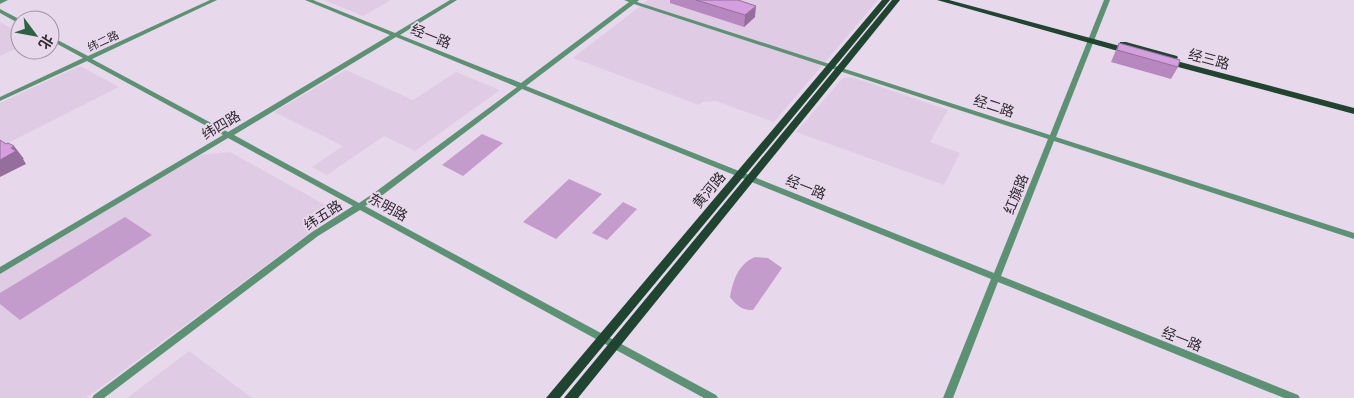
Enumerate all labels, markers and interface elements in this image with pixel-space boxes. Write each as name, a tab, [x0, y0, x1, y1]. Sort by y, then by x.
north arrow	[10, 10, 60, 60]
street label: 经一路	[409, 20, 454, 51]
street label: 纬二路	[85, 28, 120, 53]
text: 北	[36, 32, 57, 53]
street label: 经三路	[1187, 45, 1232, 72]
street label: 经二路	[972, 91, 1017, 120]
street label: 纬四路	[198, 106, 243, 143]
street label: 黄河路	[689, 168, 729, 211]
street label: 经一路	[784, 171, 829, 202]
street label: 红旗路	[1000, 171, 1031, 216]
street label: 东明路	[366, 189, 411, 224]
street label: 纬五路	[300, 196, 345, 233]
street label: 经一路	[1160, 323, 1205, 354]

